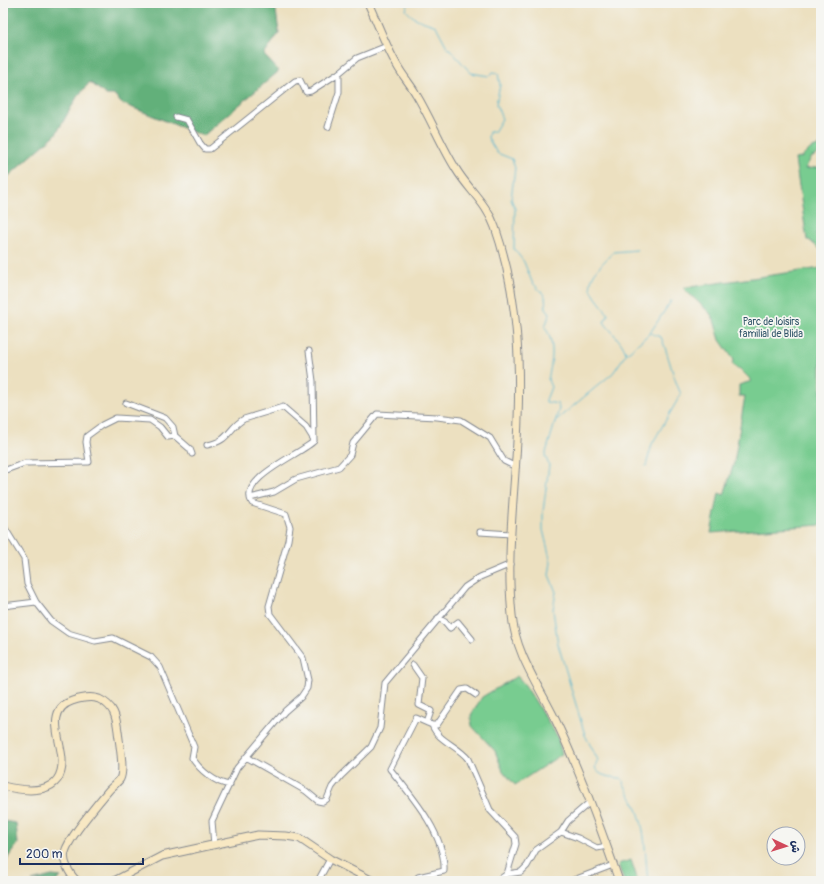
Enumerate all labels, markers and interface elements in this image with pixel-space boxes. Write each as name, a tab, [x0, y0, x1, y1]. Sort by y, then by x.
park label: Parc de loisirs familial de Blida	[739, 316, 803, 340]
north arrow	[766, 826, 806, 866]
scale bar	[20, 840, 143, 866]
text: ش	[789, 840, 802, 853]
text: 200 m	[26, 847, 63, 862]

